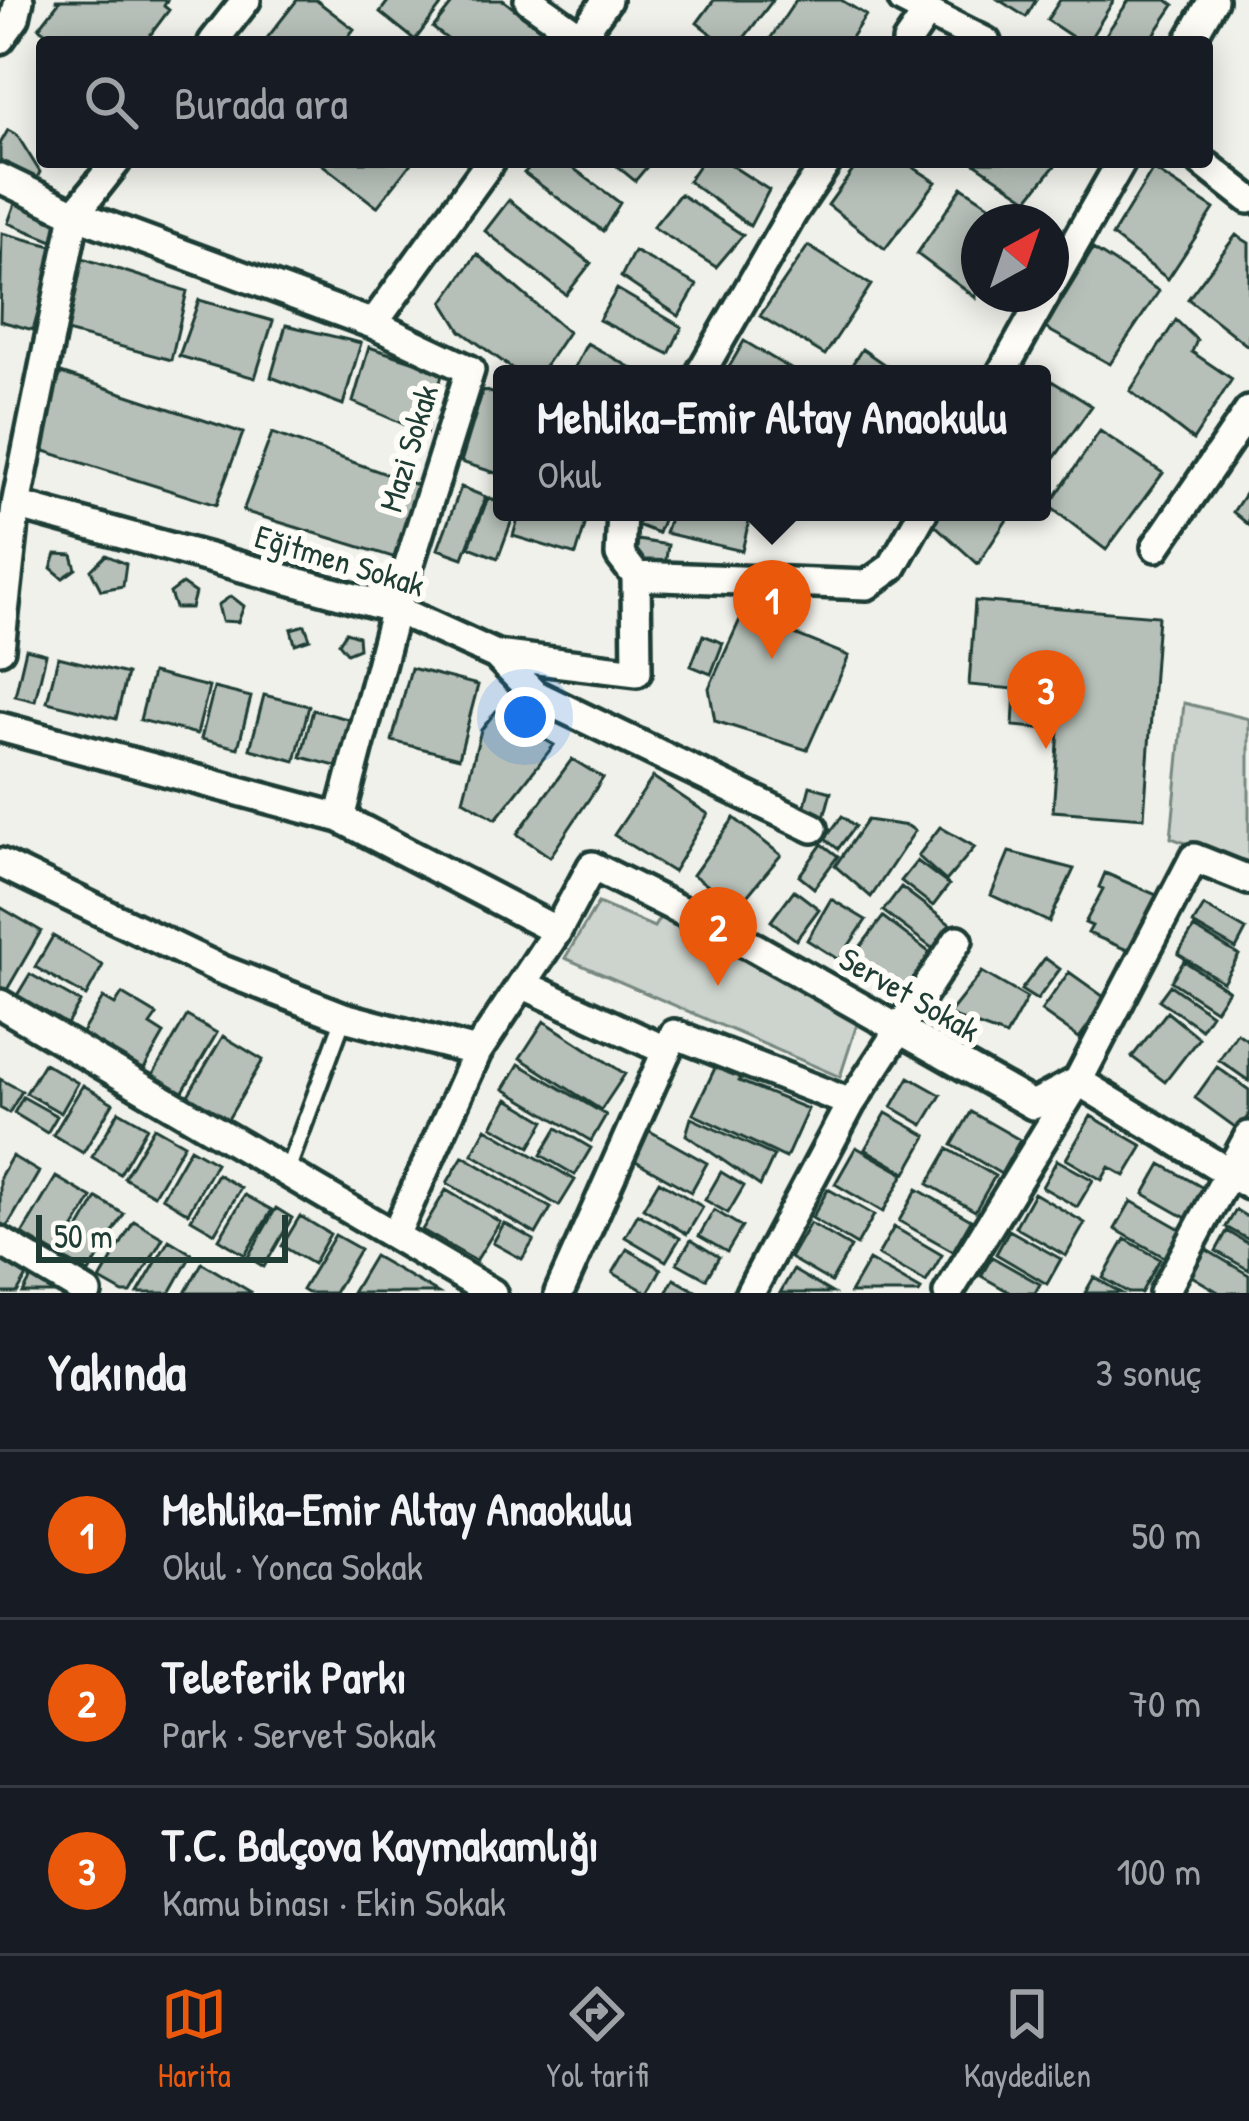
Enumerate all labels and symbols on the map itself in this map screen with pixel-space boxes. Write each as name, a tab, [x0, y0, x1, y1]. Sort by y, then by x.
north arrow	[961, 204, 1069, 312]
street label: Mazi Sokak	[368, 379, 448, 517]
street label: Eğitmen Sokak	[250, 513, 430, 608]
pin: 1	[733, 560, 811, 659]
pin: 3	[1007, 650, 1085, 749]
your location	[495, 687, 555, 747]
pin: 2	[679, 887, 757, 986]
street label: Servet Sokak	[832, 936, 988, 1052]
scale bar	[36, 1209, 288, 1262]

